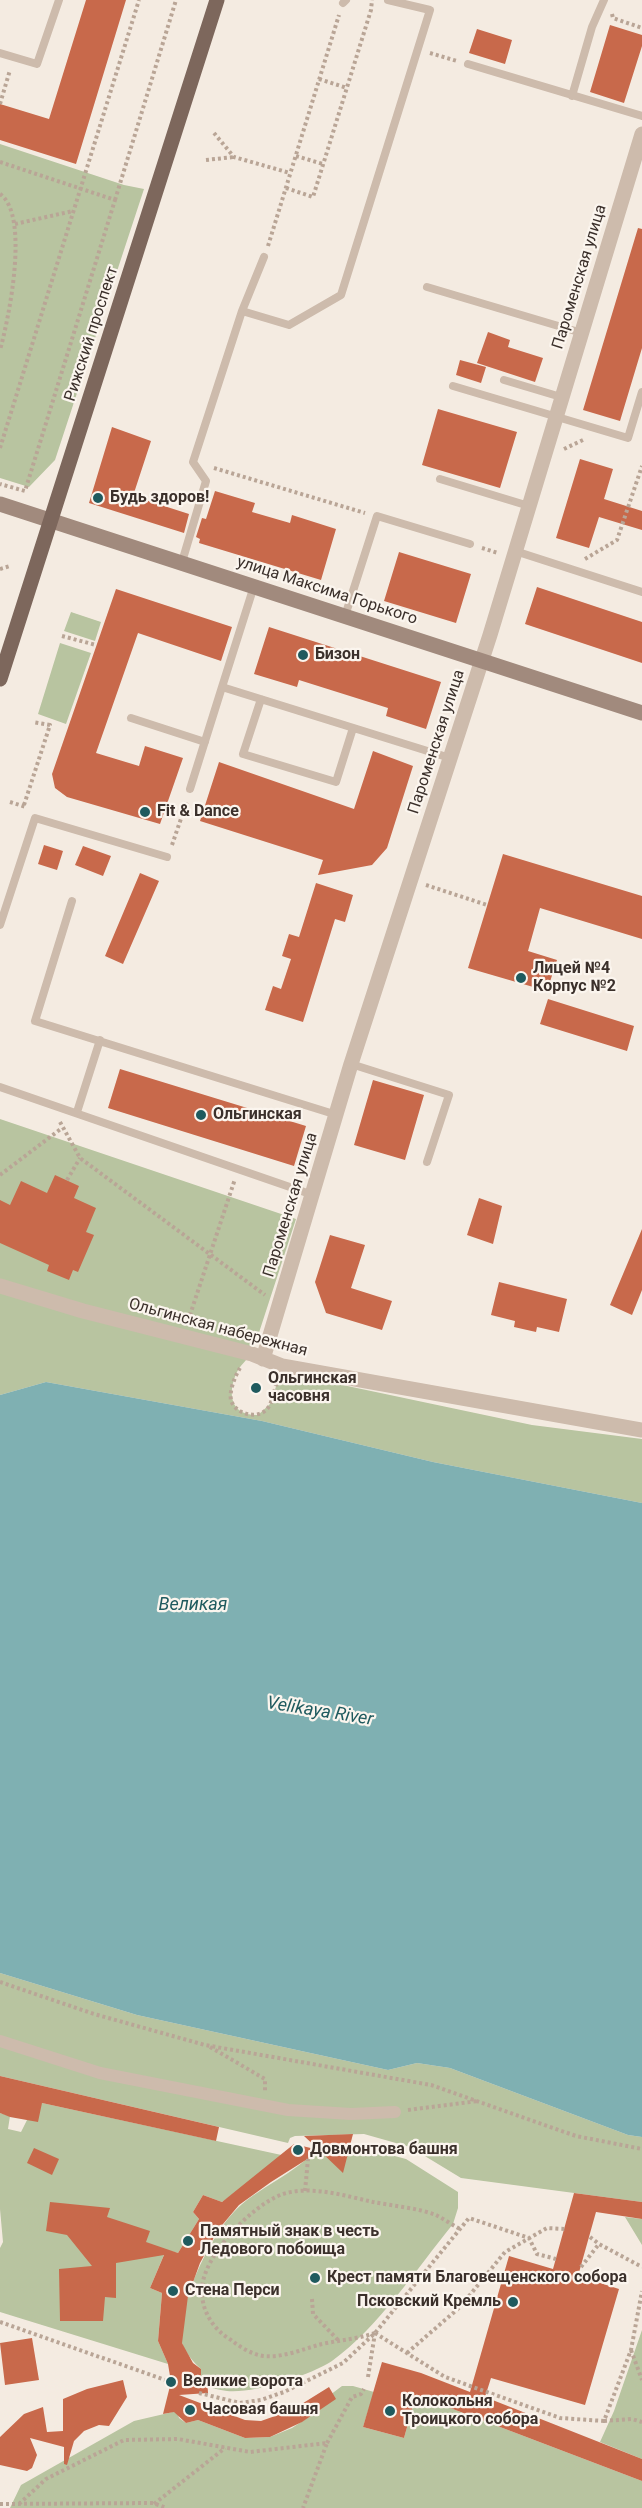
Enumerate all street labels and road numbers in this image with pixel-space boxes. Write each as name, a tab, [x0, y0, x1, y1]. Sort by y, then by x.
street label: Пароменская улица	[549, 202, 611, 352]
street label: Рижский проспект	[61, 264, 123, 404]
street label: улица Максима Горького	[234, 553, 420, 629]
street label: Пароменская улица	[405, 668, 469, 816]
street label: Пароменская улица	[260, 1130, 322, 1280]
street label: Ольгинская набережная	[127, 1295, 309, 1361]

